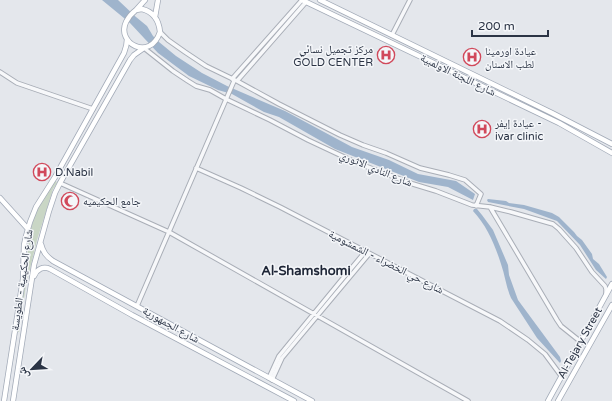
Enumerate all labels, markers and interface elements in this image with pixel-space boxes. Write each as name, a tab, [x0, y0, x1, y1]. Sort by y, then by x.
scale bar	[472, 12, 548, 38]
text: 200 m	[478, 19, 515, 33]
place label: مركز تجميل نسائي GOLD CENTER	[293, 43, 373, 69]
hospital icon: مركز تجميل نسائي GOLD CENTER	[376, 45, 396, 65]
place label: عيادة اورمينا لطب الاسنان	[485, 45, 537, 71]
hospital icon: عيادة اورمينا لطب الاسنان	[462, 47, 482, 67]
street label: شارع اللجنة الاولمبية	[418, 51, 498, 99]
place label: عيادة إيفر - ivar clinic	[494, 117, 544, 143]
hospital icon: عيادة إيفر - ivar clinic	[472, 119, 492, 139]
street label: شارع النادي الاثوري	[337, 149, 414, 191]
hospital icon: D.Nabil	[32, 162, 52, 182]
place label: D.Nabil	[55, 166, 93, 179]
mosque icon: جامع الحكيميه	[60, 191, 80, 211]
place label: جامع الحكيميه	[83, 195, 141, 208]
street label: شارع حي الخضراء - الشمشومية	[326, 227, 446, 298]
street label: شارع الحكيمية - الطويسة	[8, 229, 36, 331]
district label: Al-Shamshomi	[261, 263, 351, 279]
street label: شارع الجمهورية	[140, 304, 202, 346]
street label: Al-Tejary Street	[555, 305, 605, 381]
north arrow	[12, 349, 52, 389]
text: ش	[15, 364, 33, 381]

